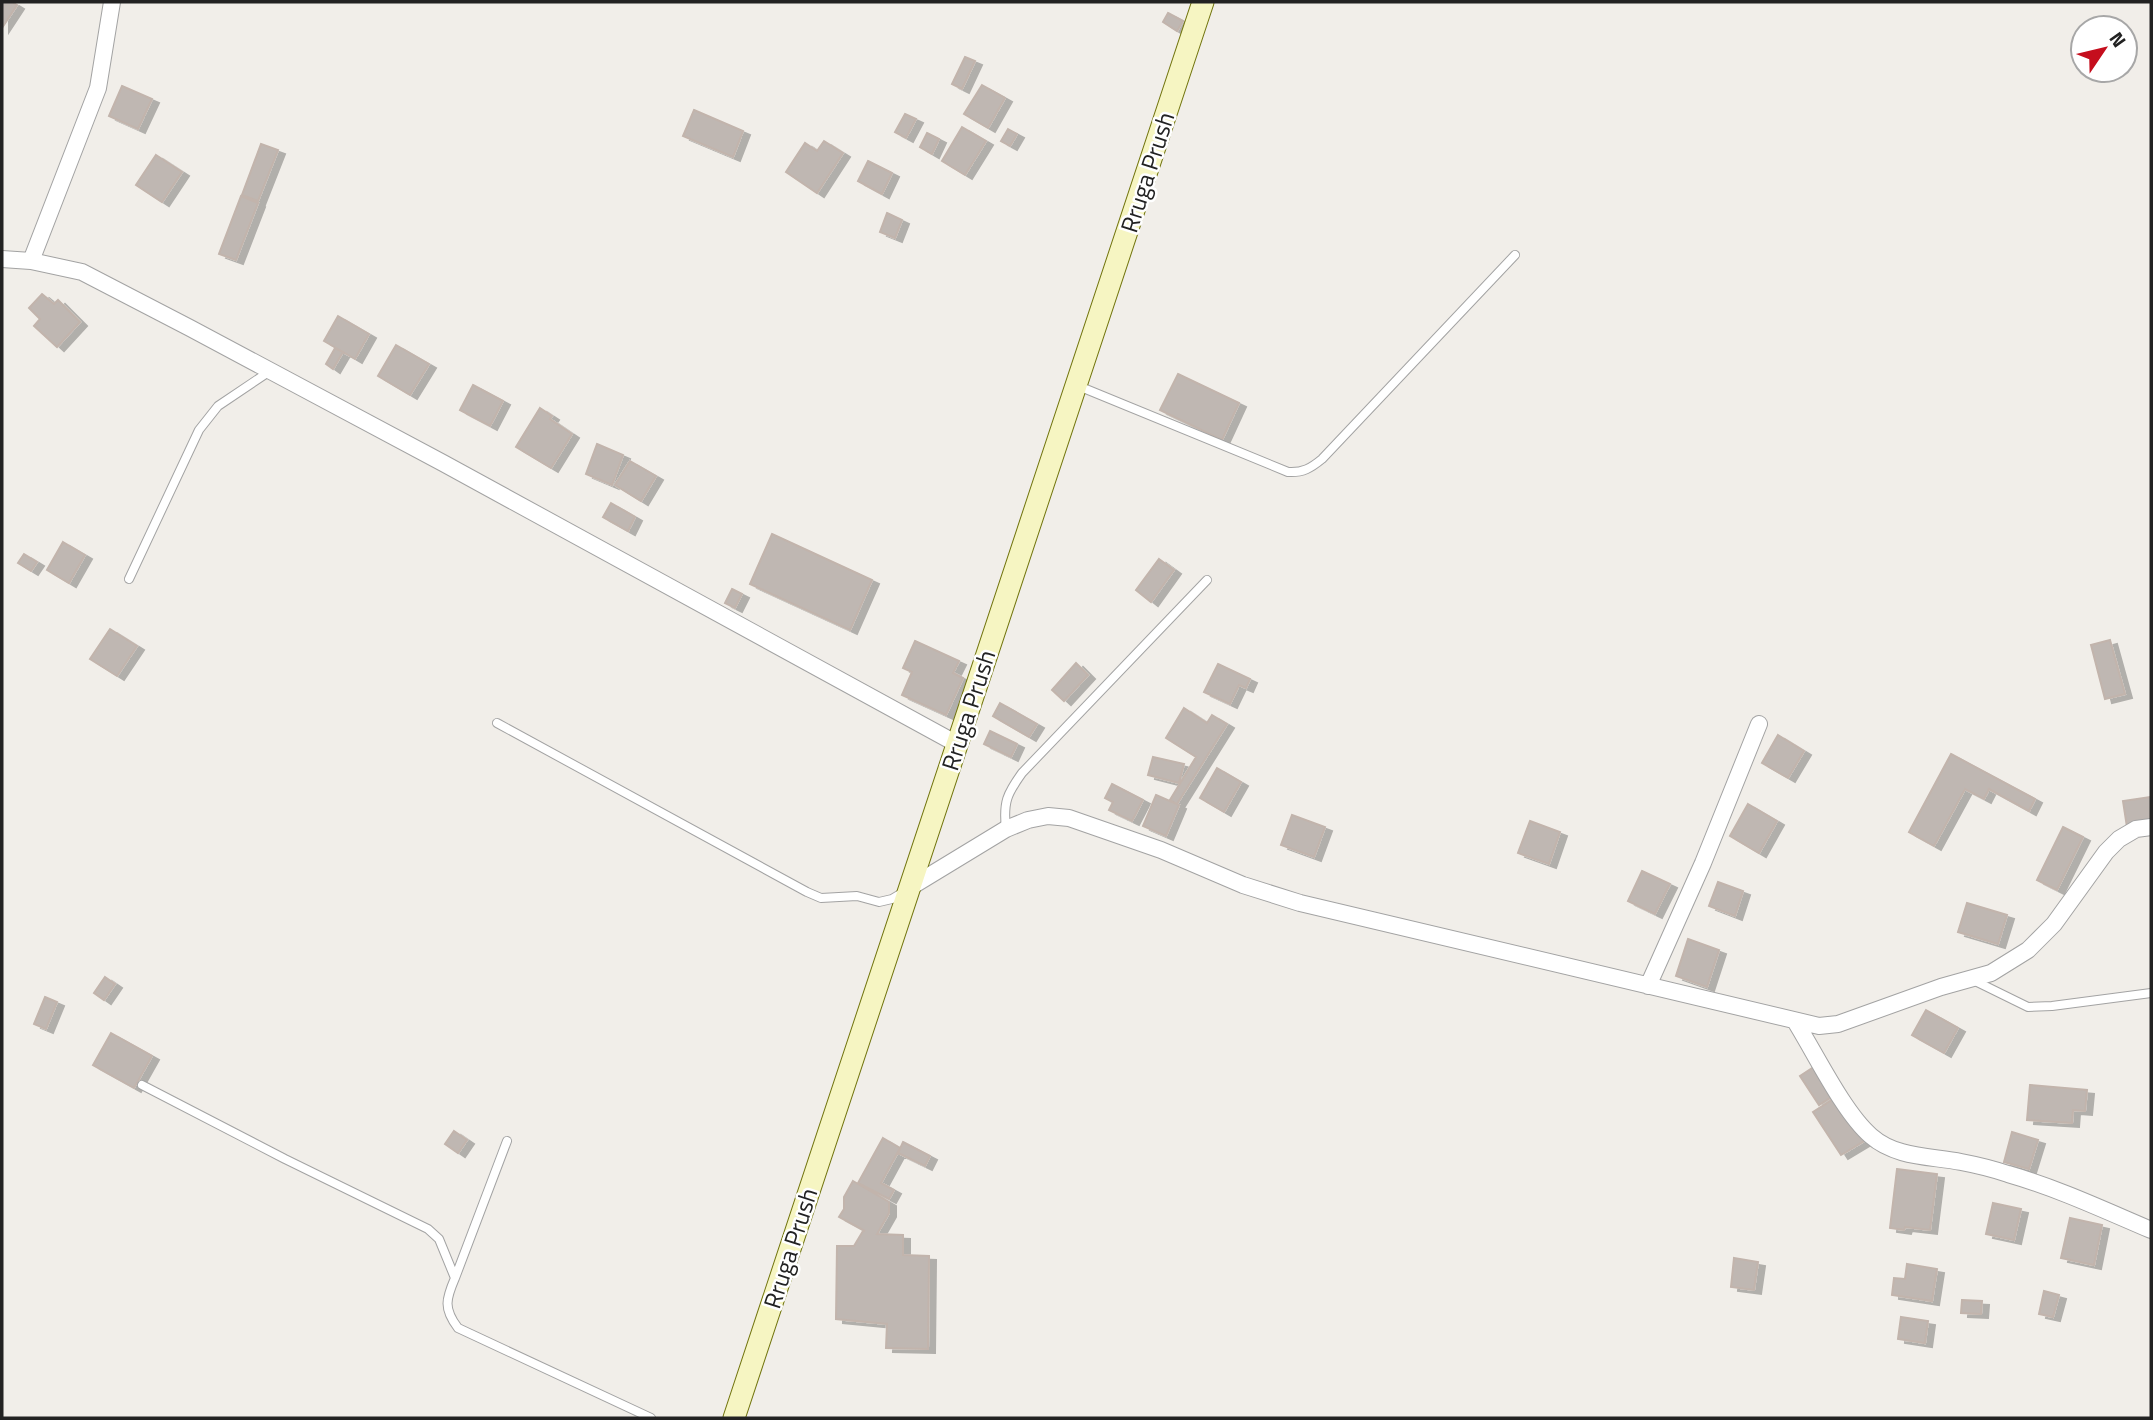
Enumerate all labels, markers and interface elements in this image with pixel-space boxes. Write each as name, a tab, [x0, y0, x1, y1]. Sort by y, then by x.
north arrow	[2069, 14, 2139, 84]
text: N	[2103, 25, 2134, 53]
street label: Rruga Prush	[1111, 107, 1183, 237]
street label: Rruga Prush	[932, 645, 1004, 775]
street label: Rruga Prush	[754, 1183, 826, 1313]

